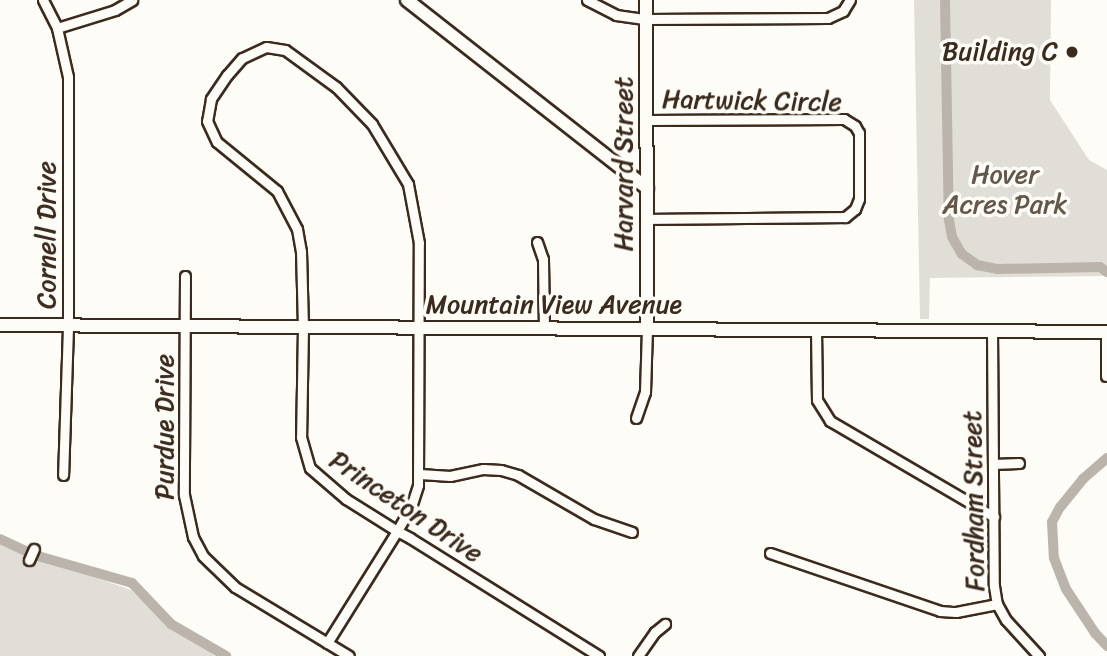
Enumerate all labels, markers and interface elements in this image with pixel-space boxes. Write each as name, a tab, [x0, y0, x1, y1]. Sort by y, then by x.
place label: Building C	[942, 36, 1058, 68]
marker: Building C	[1064, 44, 1080, 60]
street label: Harvard Street	[608, 77, 640, 251]
street label: Hartwick Circle	[662, 84, 842, 118]
park label: Hover Acres Park	[943, 159, 1067, 220]
street label: Cornell Drive	[31, 161, 63, 309]
street label: Mountain View Avenue	[425, 289, 683, 321]
street label: Purdue Drive	[149, 354, 181, 500]
street label: Fordham Street	[957, 410, 991, 592]
street label: Princeton Drive	[324, 444, 488, 570]

